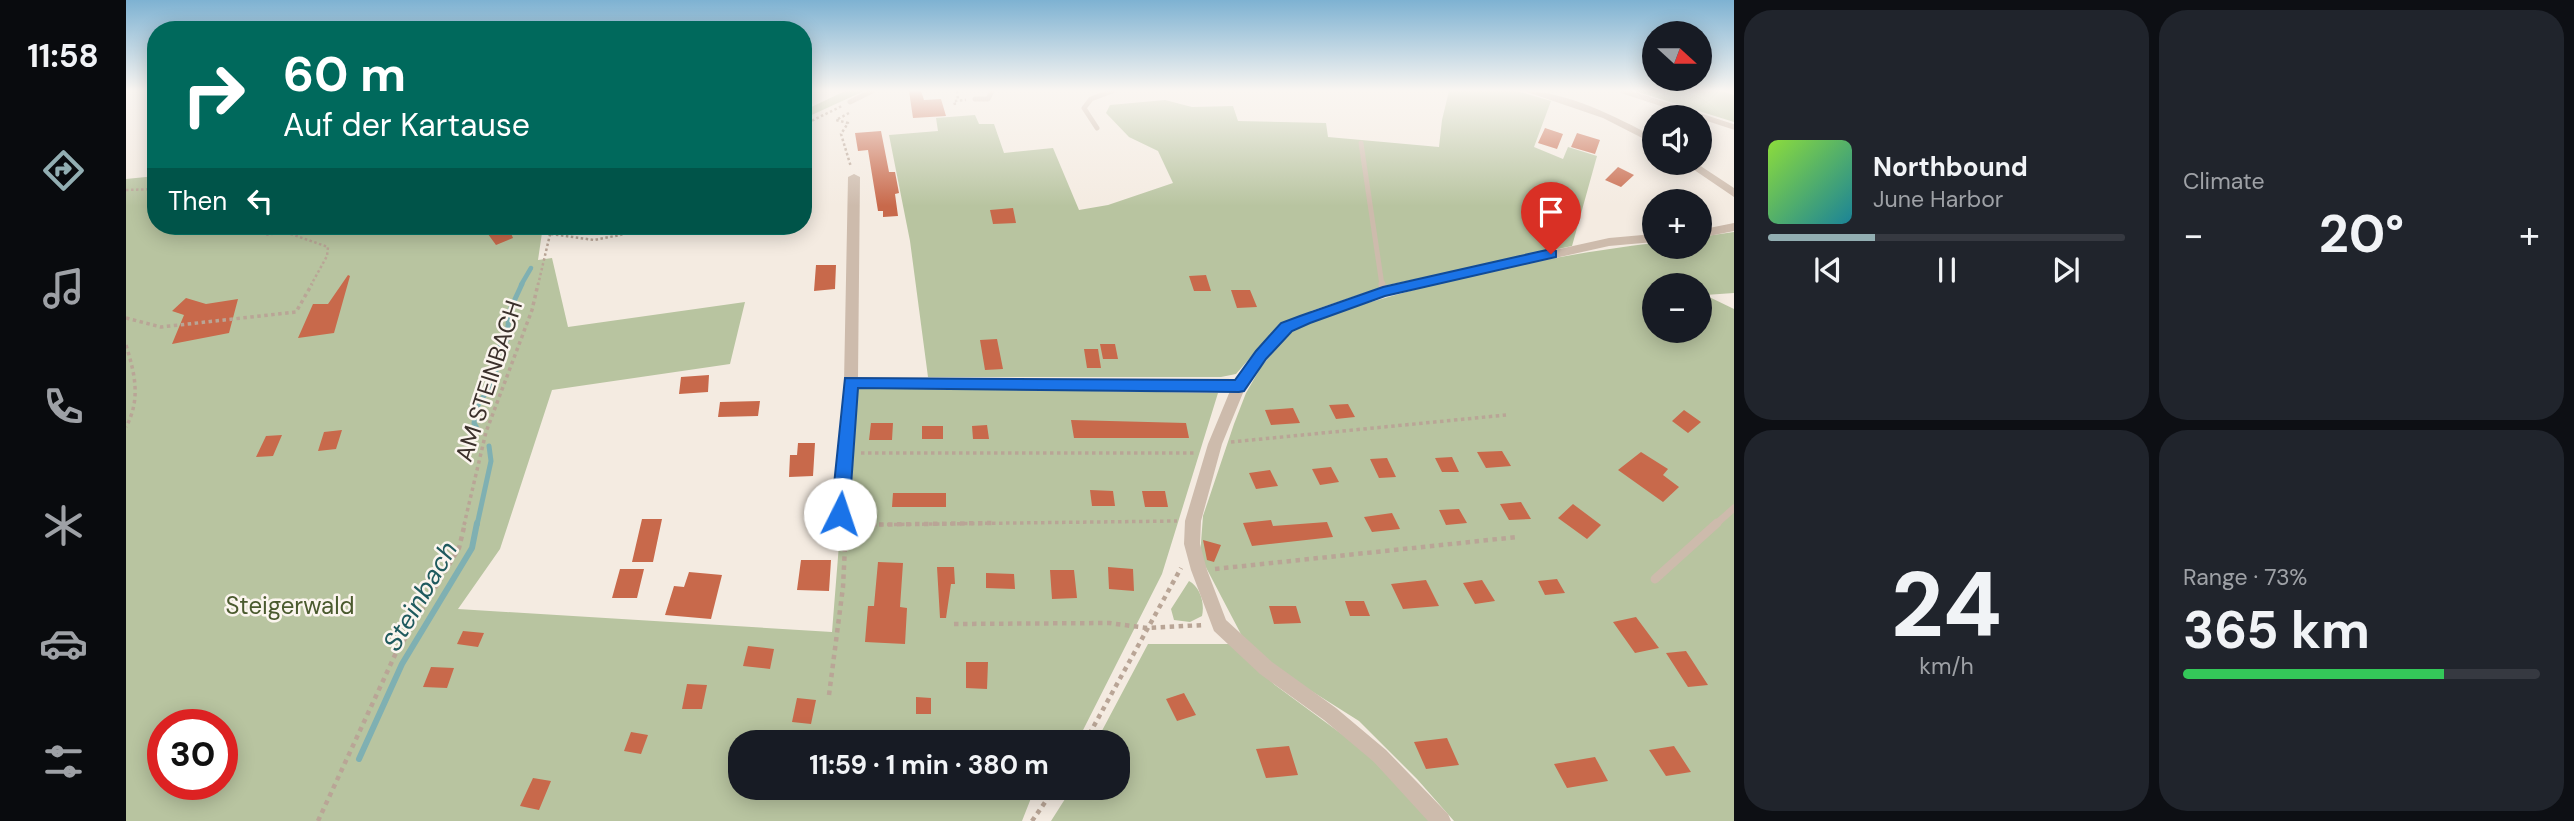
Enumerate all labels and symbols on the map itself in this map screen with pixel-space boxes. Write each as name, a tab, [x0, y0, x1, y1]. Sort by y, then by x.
north arrow	[1642, 21, 1712, 91]
pin	[1521, 182, 1581, 254]
street label: AM STEINBACH	[448, 296, 529, 466]
position arrow	[803, 477, 877, 551]
water label: Steinbach	[375, 535, 465, 657]
park label: Steigerwald	[225, 590, 355, 621]
speed limit sign: 30	[147, 709, 238, 800]

